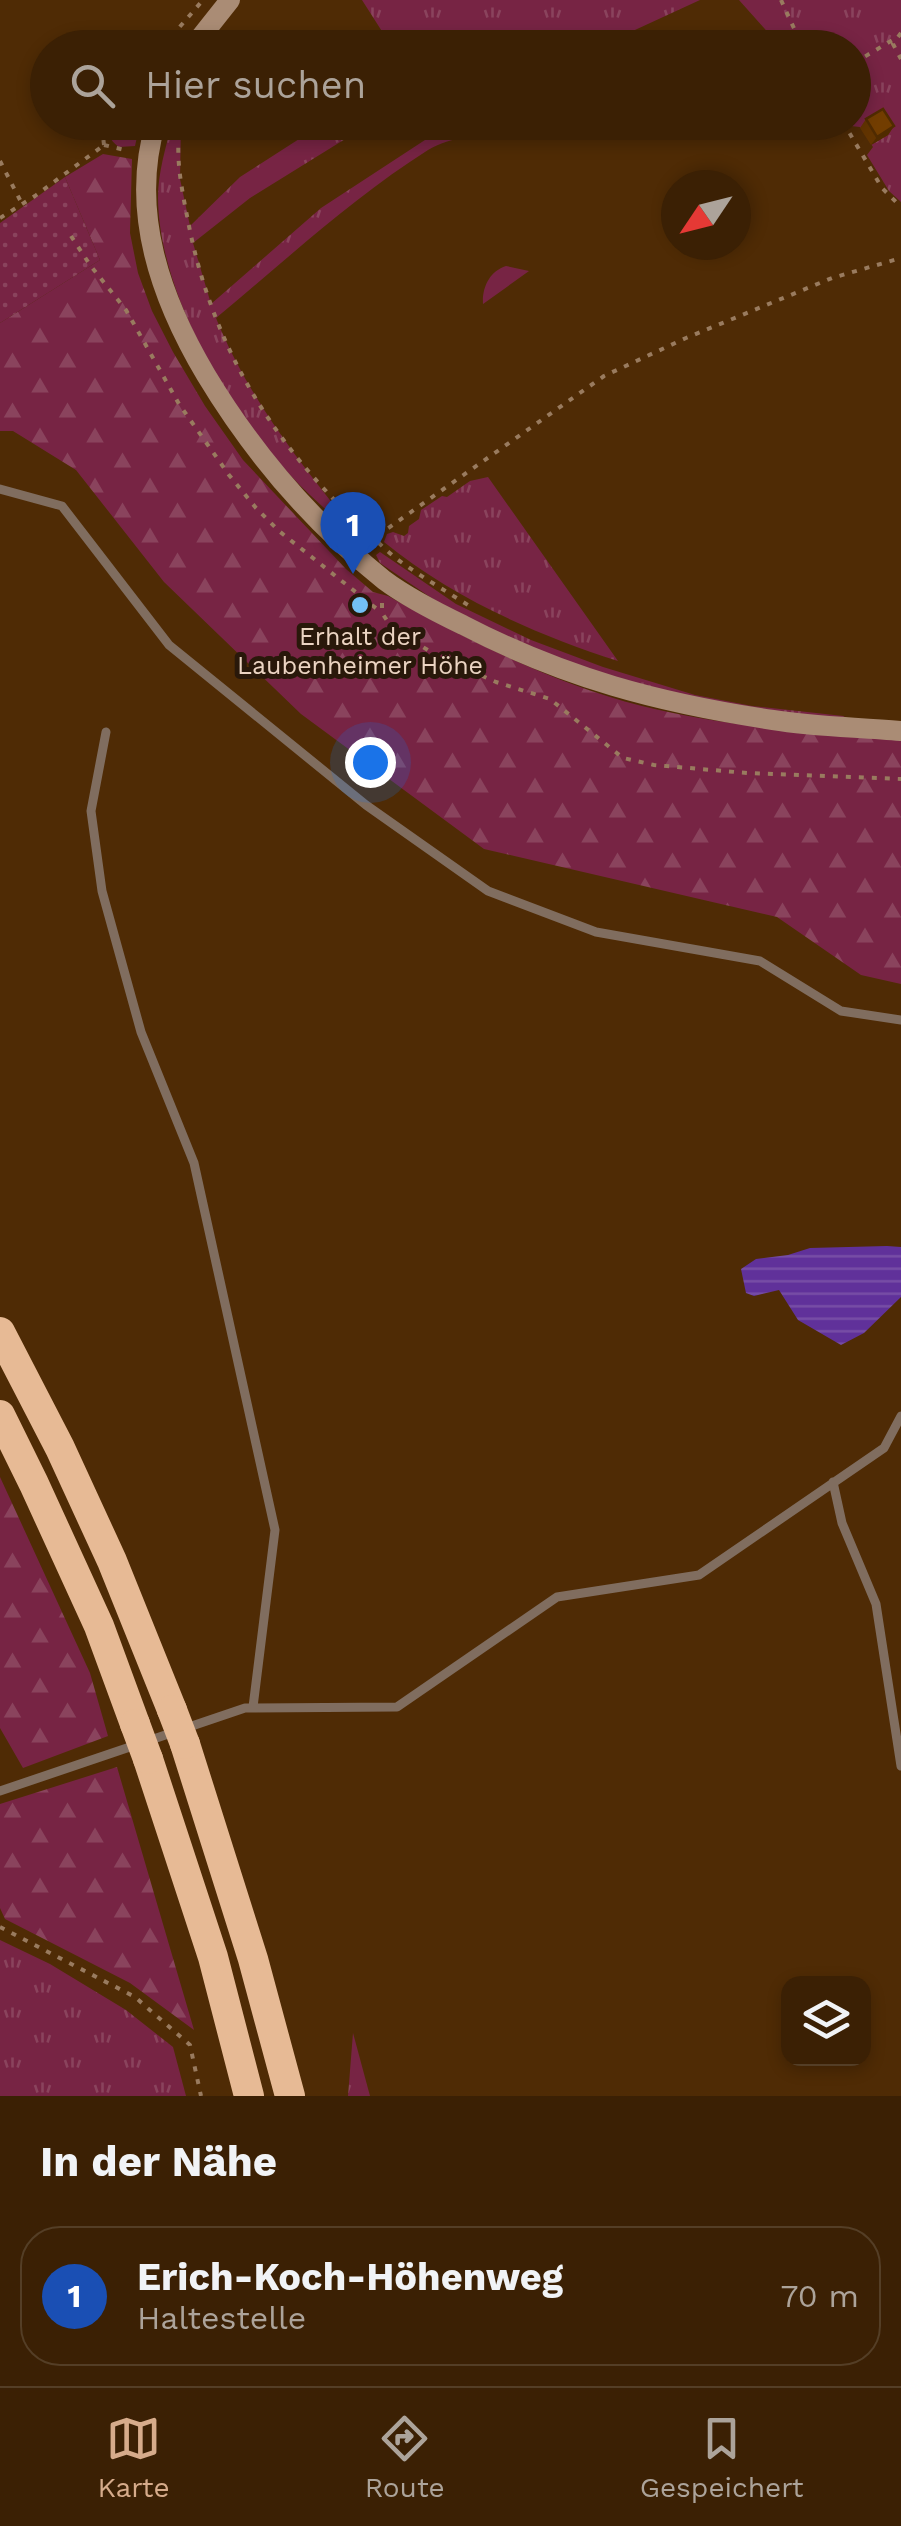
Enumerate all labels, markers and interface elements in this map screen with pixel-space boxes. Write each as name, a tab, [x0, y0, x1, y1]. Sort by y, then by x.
search box	[30, 30, 871, 140]
icon: search	[65, 58, 120, 113]
text: Hier suchen	[145, 63, 366, 107]
north arrow	[661, 170, 751, 260]
pin: 1	[320, 492, 386, 574]
marker: Erhalt der Laubenheimer Höhe	[349, 594, 371, 616]
place label: Erhalt der Laubenheimer Höhe	[237, 622, 483, 680]
your location	[345, 737, 396, 788]
map controls	[781, 1976, 871, 2066]
button: layers	[781, 1976, 871, 2066]
text: In der Nähe	[40, 2137, 277, 2186]
text: Erich-Koch-Höhenweg	[137, 2255, 563, 2299]
text: 1	[68, 2277, 81, 2315]
text: 70 m	[780, 2277, 859, 2315]
text: Haltestelle	[137, 2299, 306, 2337]
tab: Karte	[97, 2411, 170, 2504]
tab: Route	[365, 2411, 445, 2504]
tab: Gespeichert	[640, 2411, 804, 2504]

